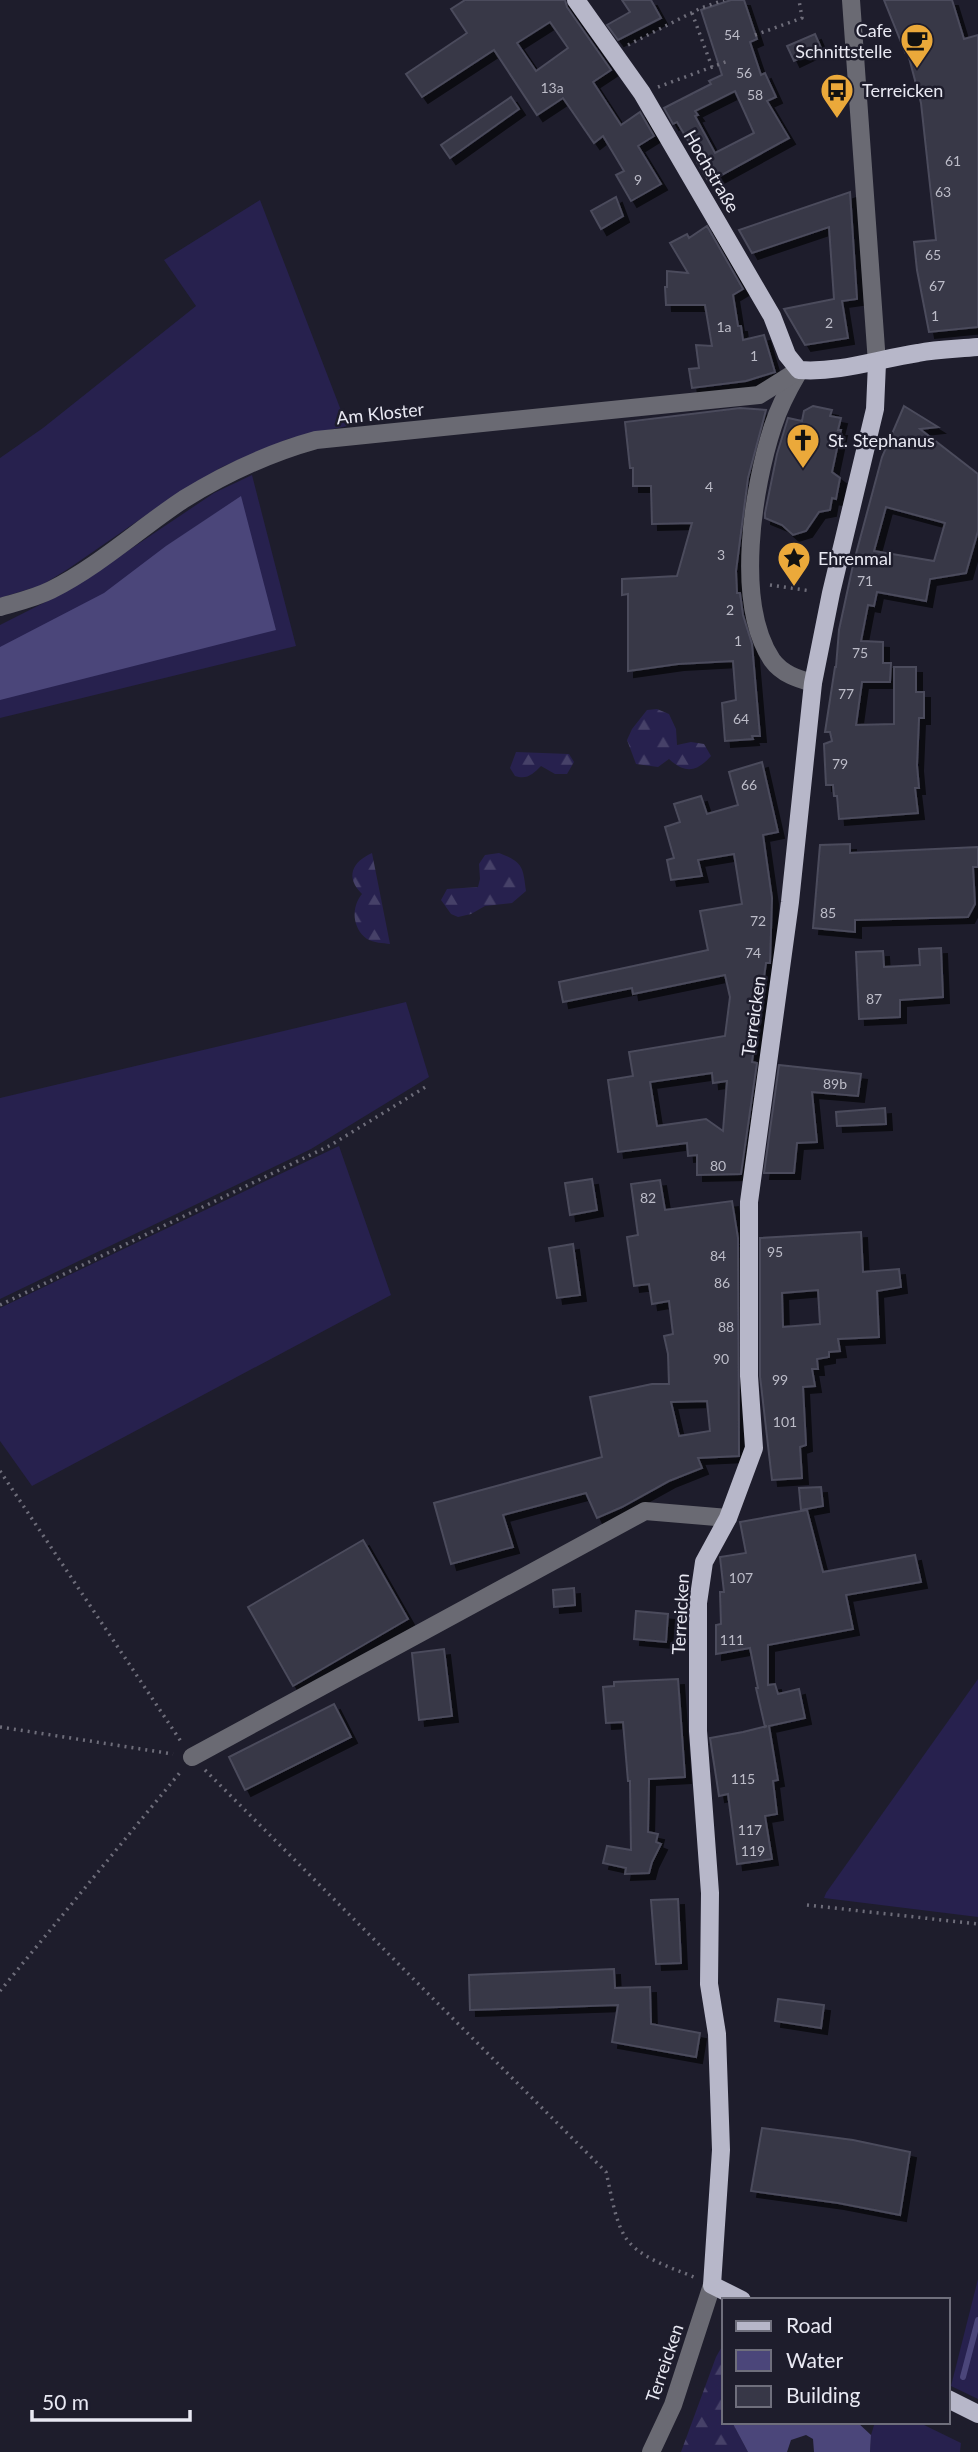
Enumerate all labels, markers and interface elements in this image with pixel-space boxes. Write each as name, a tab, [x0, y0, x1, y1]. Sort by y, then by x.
place label: Cafe Schnittstelle	[795, 19, 892, 62]
cafe icon: Cafe Schnittstelle	[898, 21, 936, 70]
house number: 54	[724, 26, 740, 43]
house number: 56	[736, 64, 752, 81]
bus stop icon: Terreicken	[818, 71, 856, 120]
house number: 13a	[540, 79, 564, 96]
place label: Terreicken	[862, 79, 943, 101]
house number: 58	[747, 86, 763, 103]
street label: Hochstraße	[680, 126, 744, 216]
house number: 61	[945, 152, 961, 169]
house number: 9	[634, 171, 642, 188]
house number: 63	[935, 183, 951, 200]
house number: 65	[925, 246, 941, 263]
house number: 67	[929, 277, 945, 294]
house number: 1	[931, 307, 939, 324]
house number: 2	[825, 314, 833, 331]
house number: 1a	[716, 318, 732, 335]
house number: 1	[750, 347, 758, 364]
street label: Am Kloster	[335, 397, 425, 429]
church icon: St. Stephanus	[784, 421, 822, 470]
place label: St. Stephanus	[828, 429, 935, 451]
house number: 4	[705, 478, 713, 495]
place icon: Ehrenmal	[775, 539, 813, 588]
house number: 3	[717, 546, 725, 563]
place label: Ehrenmal	[818, 547, 892, 569]
house number: 71	[857, 572, 873, 589]
house number: 2	[726, 601, 734, 618]
house number: 1	[734, 632, 742, 649]
house number: 75	[852, 644, 868, 661]
house number: 77	[838, 685, 854, 702]
house number: 64	[733, 710, 749, 727]
house number: 79	[832, 755, 848, 772]
house number: 66	[741, 776, 757, 793]
house number: 85	[820, 904, 836, 921]
house number: 72	[750, 912, 766, 929]
house number: 74	[745, 944, 761, 961]
street label: Terreicken	[736, 974, 770, 1058]
house number: 87	[866, 990, 882, 1007]
house number: 89b	[823, 1075, 847, 1092]
house number: 80	[710, 1157, 726, 1174]
house number: 82	[640, 1189, 656, 1206]
house number: 95	[767, 1243, 783, 1260]
house number: 84	[710, 1247, 726, 1264]
house number: 86	[714, 1274, 730, 1291]
house number: 88	[718, 1318, 734, 1335]
house number: 90	[713, 1350, 729, 1367]
house number: 99	[772, 1371, 788, 1388]
house number: 101	[773, 1413, 797, 1430]
house number: 107	[729, 1569, 753, 1586]
street label: Terreicken	[667, 1573, 693, 1655]
house number: 111	[720, 1631, 744, 1648]
house number: 115	[731, 1770, 755, 1787]
house number: 117	[738, 1821, 762, 1838]
house number: 119	[741, 1842, 765, 1859]
legend	[722, 2298, 950, 2424]
text: Road	[786, 2312, 833, 2337]
street label: Terreicken	[640, 2321, 688, 2405]
text: Water	[786, 2347, 843, 2372]
scale bar	[32, 2378, 189, 2422]
text: Building	[786, 2382, 861, 2407]
text: 50 m	[42, 2389, 89, 2414]

